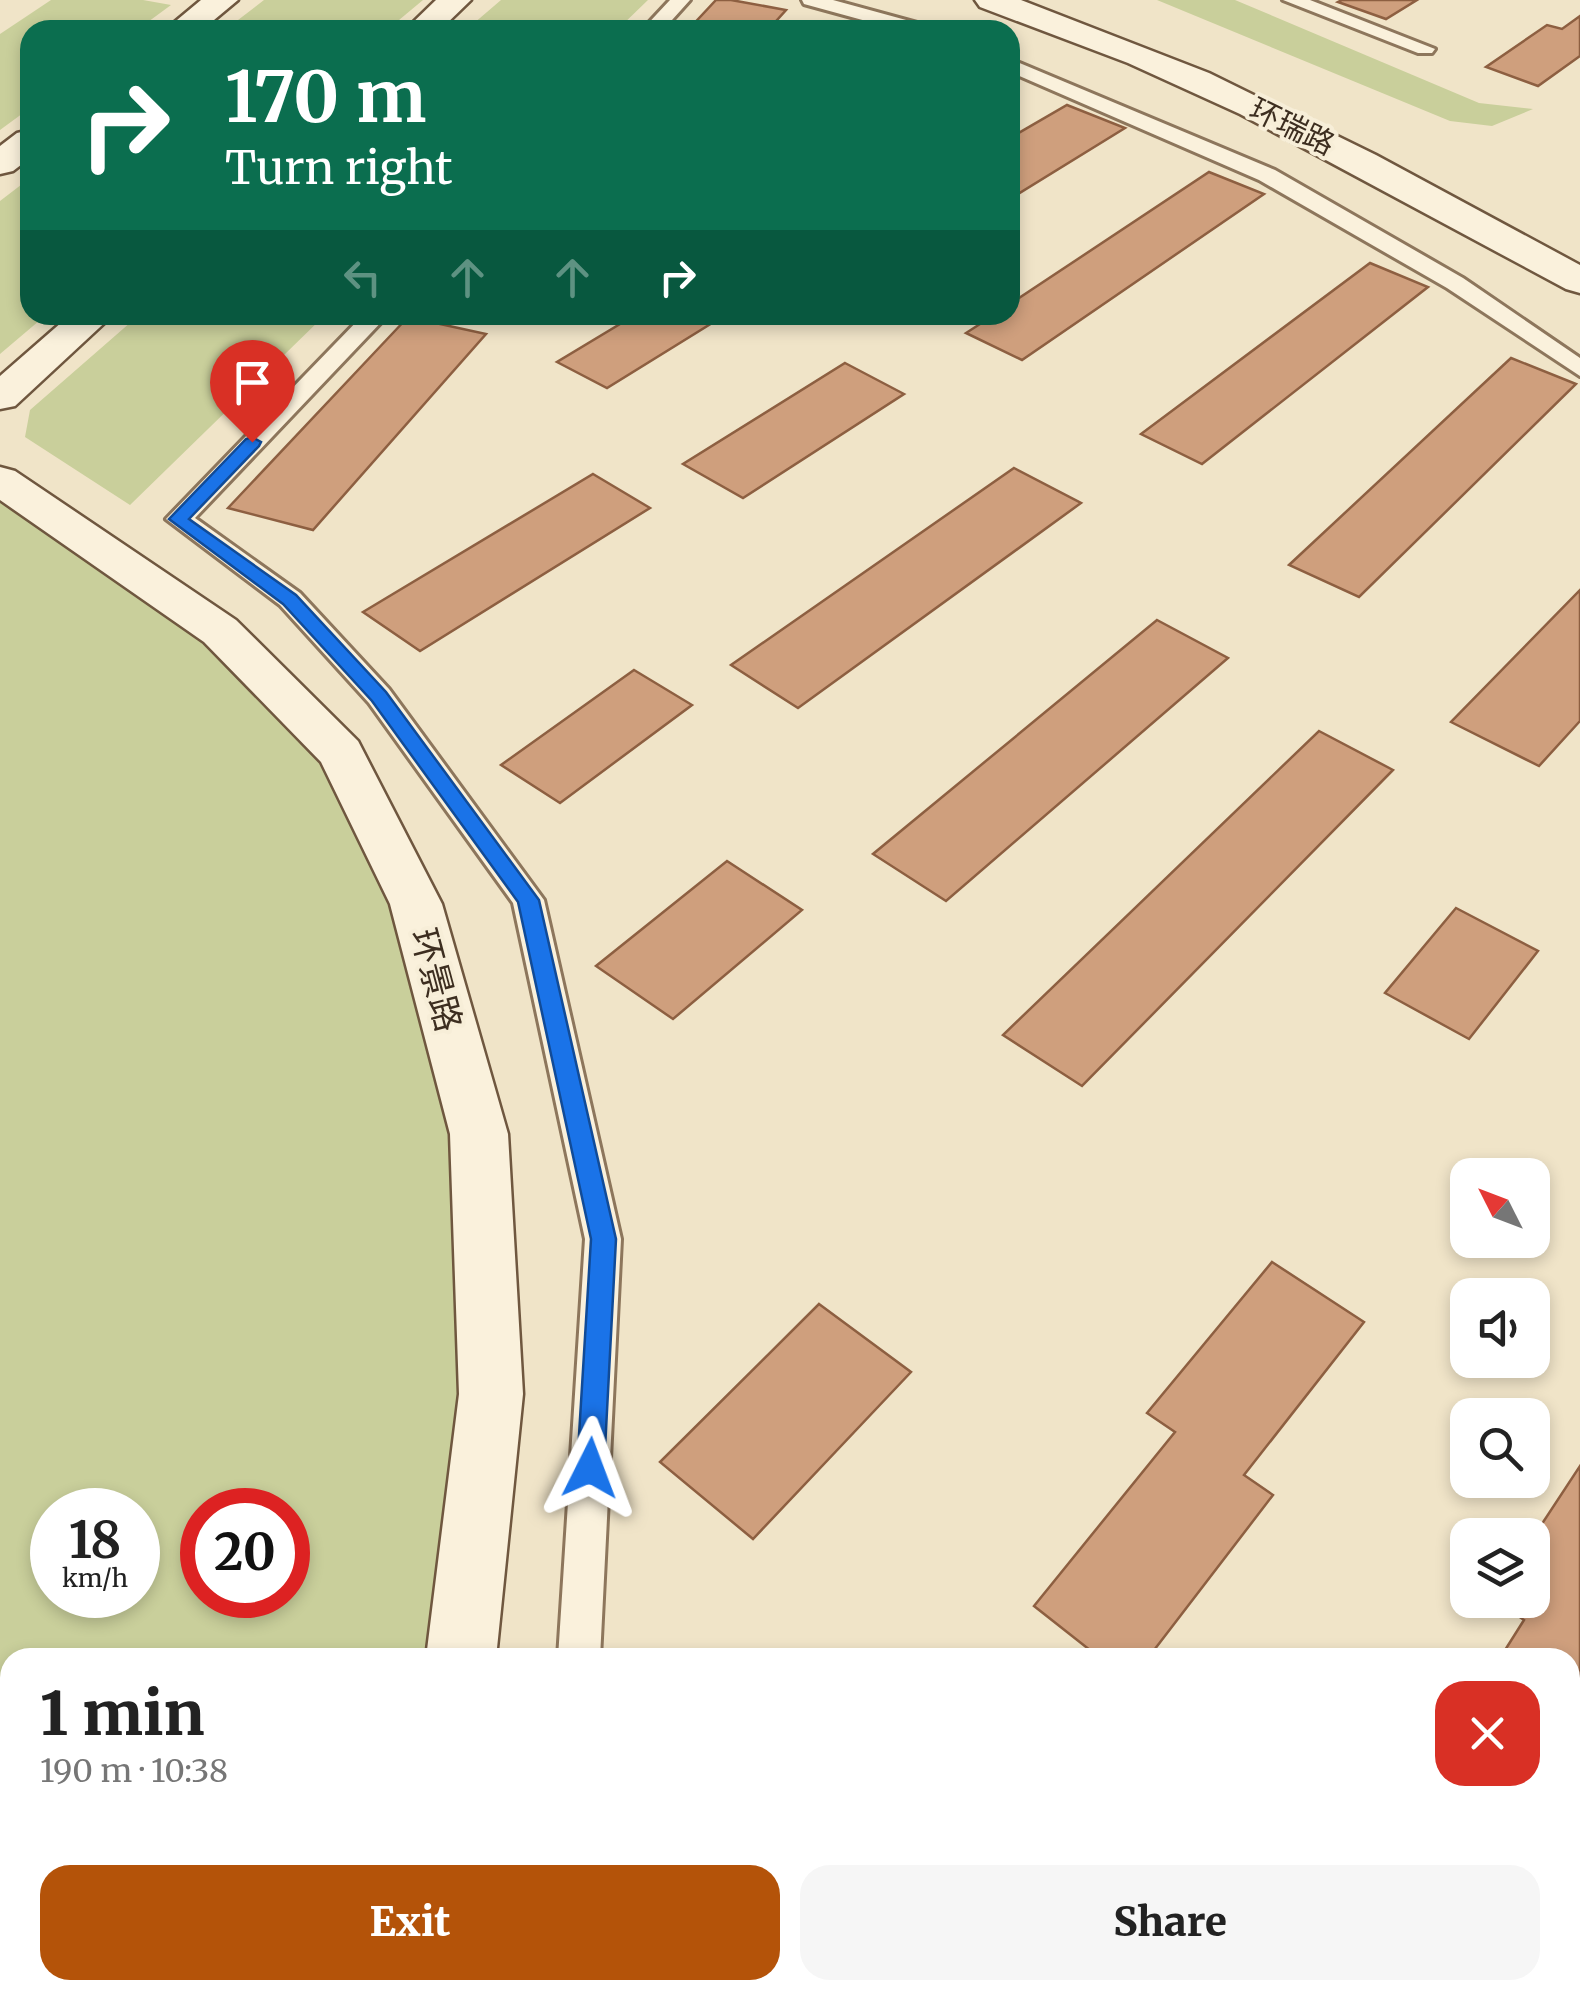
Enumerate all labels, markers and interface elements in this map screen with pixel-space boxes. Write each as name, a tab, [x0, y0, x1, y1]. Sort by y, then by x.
text: 170 m	[225, 53, 426, 141]
icon: right	[60, 60, 190, 190]
street label: 环瑞路	[1244, 89, 1341, 163]
text: Turn right	[225, 140, 453, 196]
icon: left	[335, 250, 390, 305]
icon: ahead	[440, 250, 495, 305]
icon: ahead	[545, 250, 600, 305]
icon: right	[650, 250, 705, 305]
pin	[210, 340, 295, 443]
icon: arrive	[225, 355, 280, 410]
street label: 环景路	[401, 924, 471, 1036]
north arrow	[1450, 1158, 1550, 1258]
map controls	[1450, 1158, 1550, 1618]
button: sound	[1450, 1278, 1550, 1378]
button: search	[1450, 1398, 1550, 1498]
position arrow	[538, 1416, 642, 1520]
speed limit sign: 20	[180, 1488, 310, 1618]
text: 18	[69, 1509, 121, 1572]
button: layers	[1450, 1518, 1550, 1618]
text: km/h	[62, 1562, 128, 1594]
text: 1 min	[40, 1676, 204, 1751]
button: close	[1435, 1681, 1540, 1786]
text: 190 m · 10:38	[40, 1751, 228, 1791]
button: Exit	[40, 1865, 780, 1980]
button: Share	[800, 1865, 1540, 1980]

